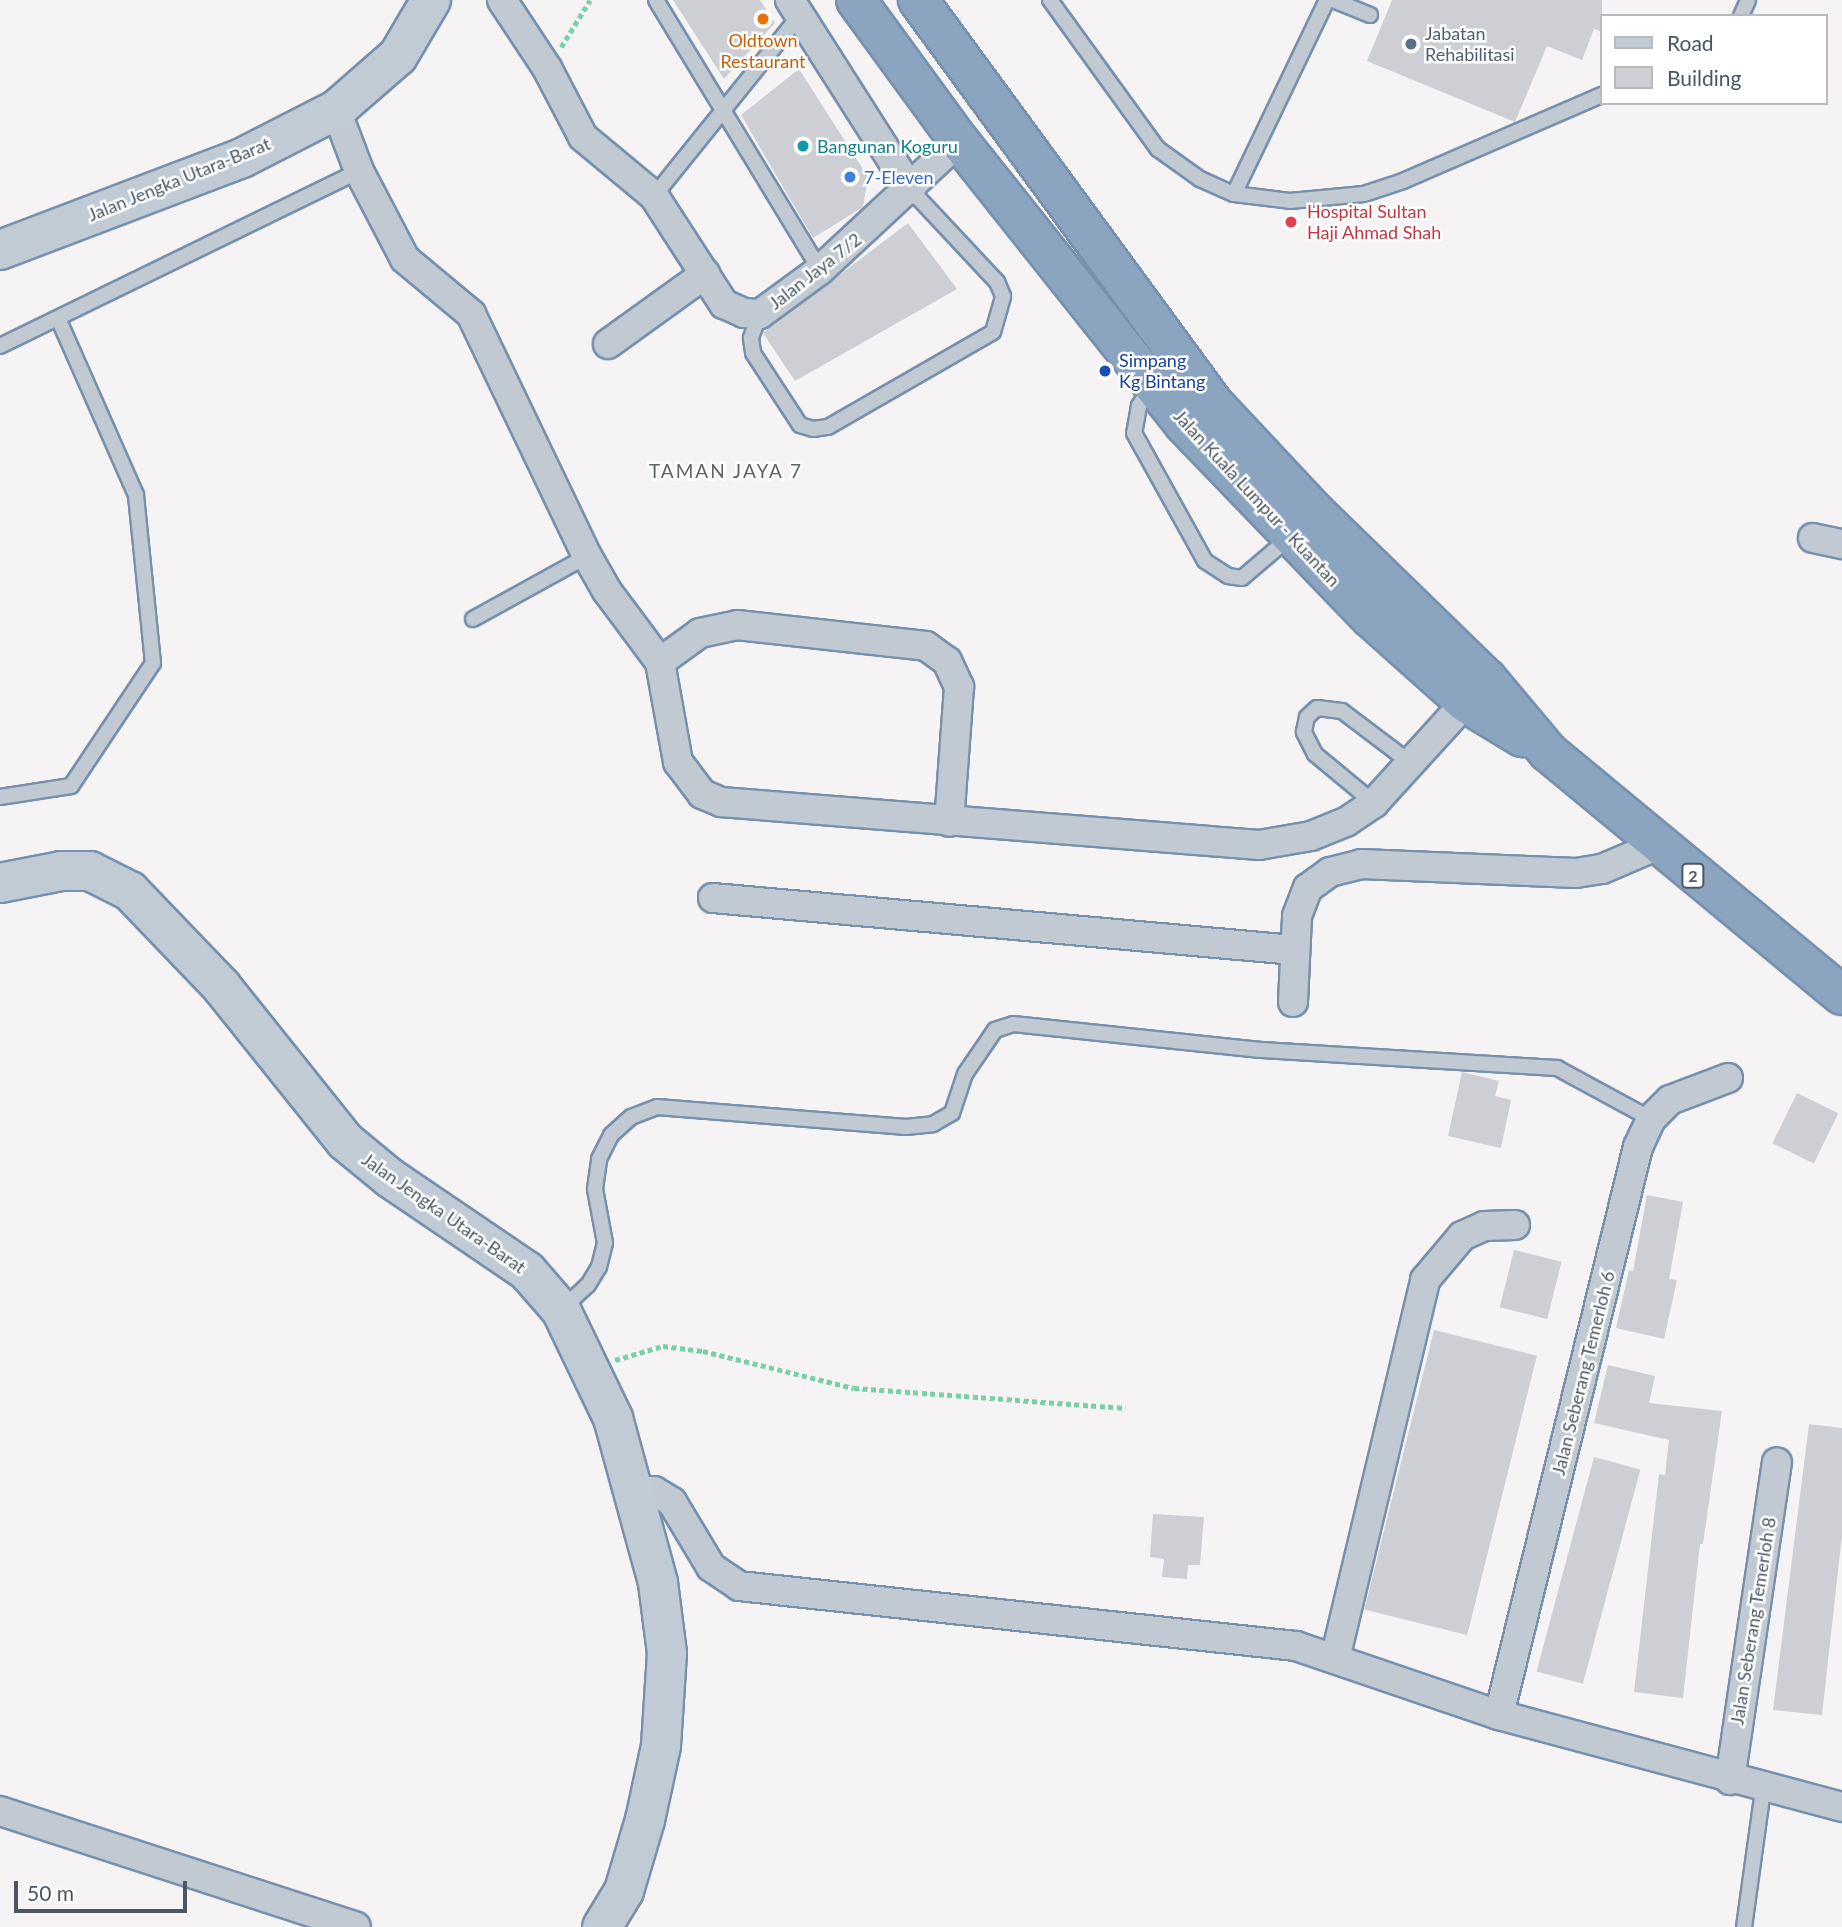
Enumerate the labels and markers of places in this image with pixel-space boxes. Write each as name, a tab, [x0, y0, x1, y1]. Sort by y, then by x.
marker: Oldtown Restaurant	[755, 11, 771, 27]
place label: Jabatan Rehabilitasi	[1425, 23, 1515, 66]
place label: Oldtown Restaurant	[720, 30, 806, 72]
marker: Jabatan Rehabilitasi	[1403, 36, 1419, 52]
place label: Bangunan Koguru	[817, 135, 958, 157]
marker: Bangunan Koguru	[795, 138, 811, 154]
place label: 7-Eleven	[864, 166, 934, 188]
marker: 7-Eleven	[842, 169, 858, 185]
place label: Hospital Sultan Haji Ahmad Shah	[1307, 201, 1442, 244]
marker: Hospital Sultan Haji Ahmad Shah	[1281, 212, 1301, 232]
place label: Simpang Kg Bintang	[1119, 350, 1205, 392]
marker: Simpang Kg Bintang	[1097, 363, 1113, 379]

